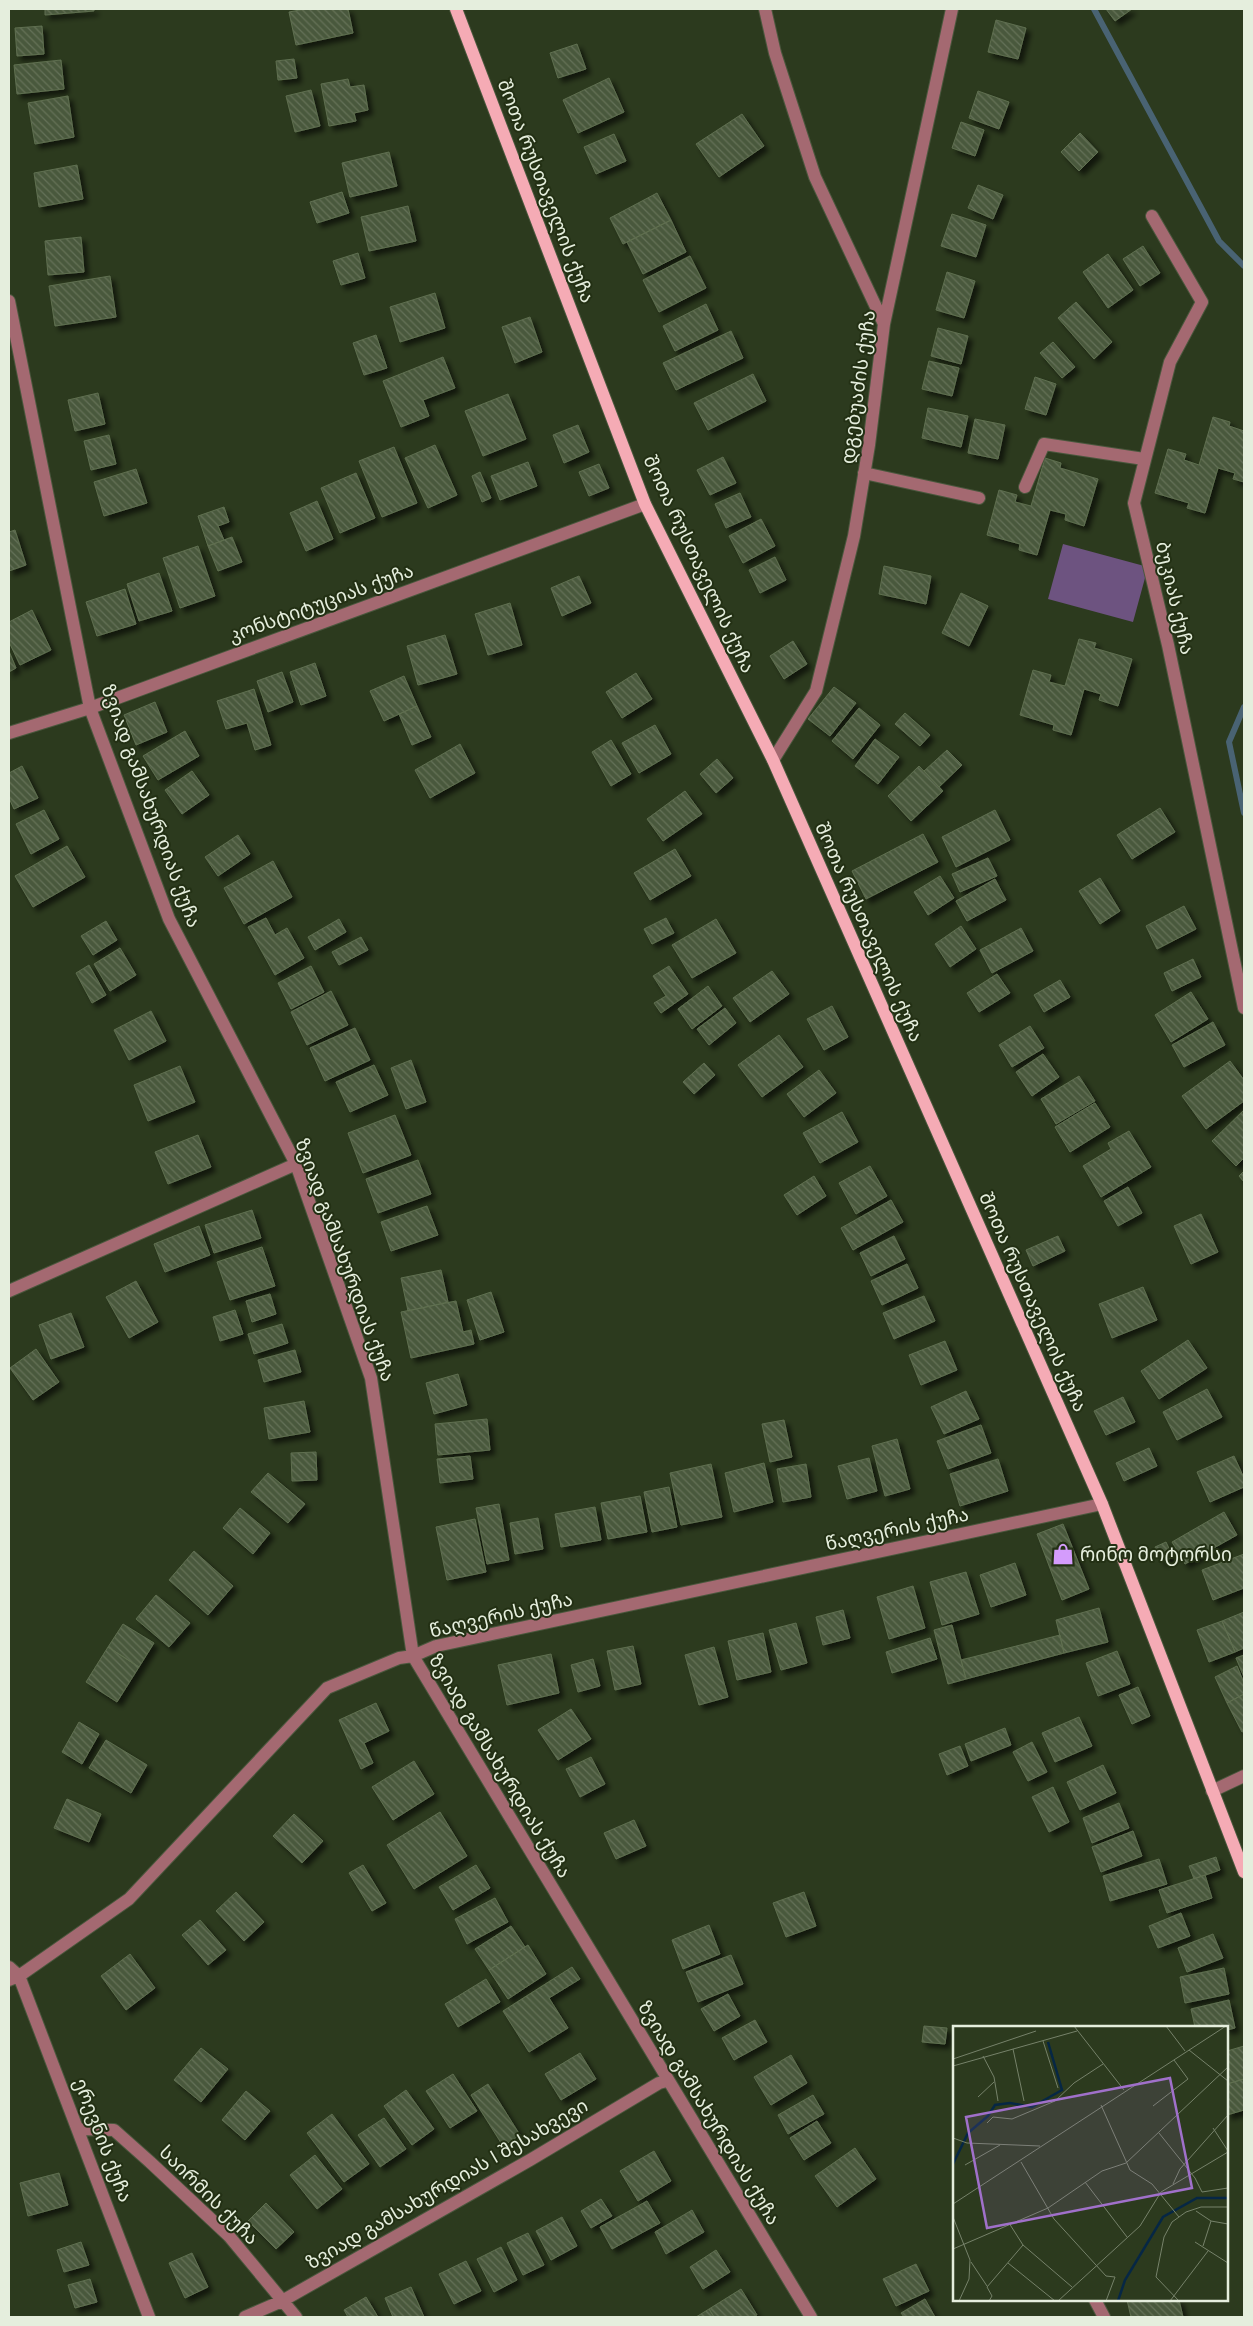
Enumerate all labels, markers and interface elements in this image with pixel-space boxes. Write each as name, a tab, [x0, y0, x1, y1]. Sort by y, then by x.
street label: შოთა რუსთაველის ქუჩა	[492, 76, 599, 306]
street label: დგებუაძის ქუჩა	[836, 309, 881, 466]
street label: შოთა რუსთაველის ქუჩა	[637, 451, 760, 677]
street label: ბუკიას ქუჩა	[1151, 539, 1199, 657]
street label: კონსტიტუციას ქუჩა	[225, 559, 417, 647]
street label: ზვიად გამსახურდიას ქუჩა	[95, 681, 206, 931]
street label: შოთა რუსთაველის ქუჩა	[809, 819, 928, 1046]
street label: ზვიად გამსახურდიას ქუჩა	[289, 1135, 400, 1385]
street label: შოთა რუსთაველის ქუჩა	[973, 1189, 1092, 1416]
street label: წაღვერის ქუჩა	[823, 1503, 971, 1556]
shop icon: რინო მოტორსი	[1050, 1541, 1076, 1567]
place label: რინო მოტორსი	[1080, 1543, 1232, 1566]
street label: წაღვერის ქუჩა	[427, 1587, 575, 1644]
street label: ზვიად გამსახურდიას ქუჩა	[423, 1650, 576, 1882]
street label: ზვიად გამსახურდიას ქუჩა	[632, 1997, 785, 2229]
inset map	[953, 2026, 1228, 2301]
street label: ერევნის ქუჩა	[69, 2075, 137, 2205]
street label: ზვიად გამსახურდიას I შესახვევი	[302, 2094, 592, 2275]
street label: საირმის ქუჩა	[155, 2141, 263, 2249]

